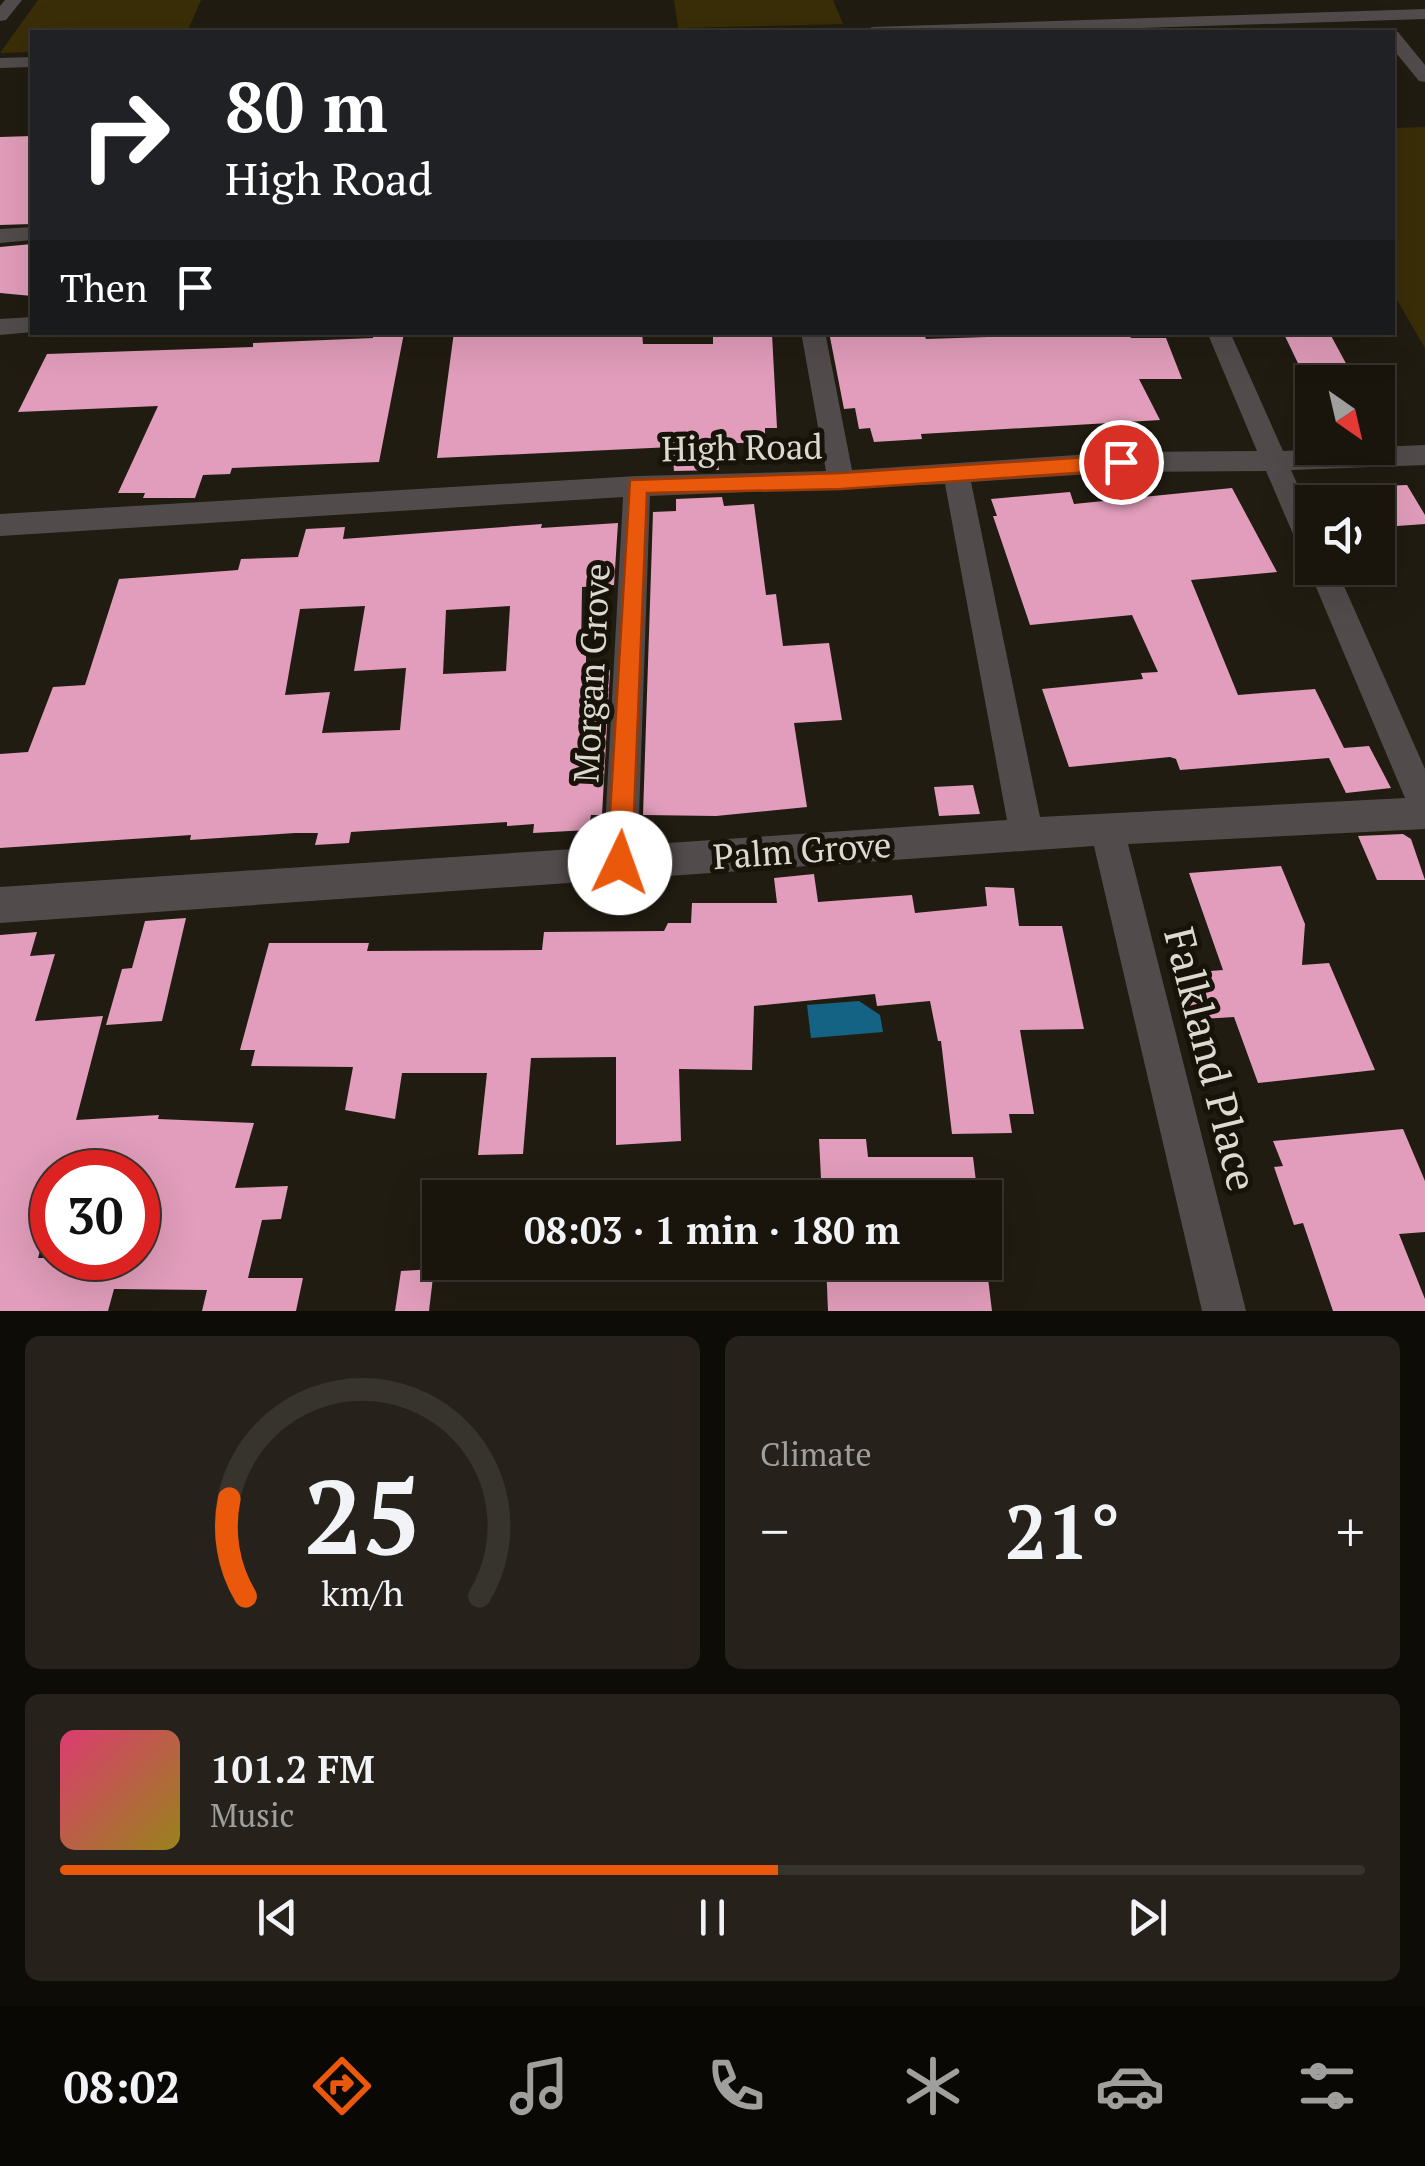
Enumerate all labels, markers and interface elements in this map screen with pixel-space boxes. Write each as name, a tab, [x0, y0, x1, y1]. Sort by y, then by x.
text: 80 m	[225, 59, 388, 152]
icon: right	[60, 70, 190, 200]
text: High Road	[225, 148, 433, 208]
icon: arrive	[168, 260, 223, 315]
text: Then	[60, 263, 148, 313]
north arrow	[1295, 365, 1395, 465]
map controls	[1295, 365, 1395, 585]
pin	[1079, 420, 1164, 505]
street label: High Road	[661, 423, 823, 471]
icon: arrive	[1094, 435, 1149, 490]
button: sound	[1295, 485, 1395, 585]
street label: Morgan Grove	[562, 562, 620, 784]
position arrow	[568, 811, 672, 915]
street label: Palm Grove	[711, 821, 893, 879]
street label: Falkland Place	[1152, 921, 1272, 1196]
speed limit sign: 30	[30, 1150, 160, 1280]
text: 08:03 · 1 min · 180 m	[524, 1205, 900, 1255]
text: Climate	[760, 1433, 872, 1475]
text: 25	[304, 1446, 421, 1584]
text: 21°	[1005, 1481, 1120, 1580]
text: −	[760, 1494, 789, 1567]
text: +	[1336, 1494, 1365, 1567]
text: km/h	[321, 1569, 404, 1616]
text: 101.2 FM	[210, 1744, 375, 1794]
text: Music	[210, 1794, 295, 1836]
icon: previous	[250, 1890, 305, 1945]
icon: pause	[685, 1890, 740, 1945]
icon: next	[1120, 1890, 1175, 1945]
icon: directions	[307, 2051, 377, 2121]
icon: music	[504, 2051, 574, 2121]
icon: phone	[701, 2051, 771, 2121]
icon: climate	[898, 2051, 968, 2121]
icon: car	[1095, 2051, 1165, 2121]
icon: filters	[1292, 2051, 1362, 2121]
text: 08:02	[63, 2056, 181, 2116]

